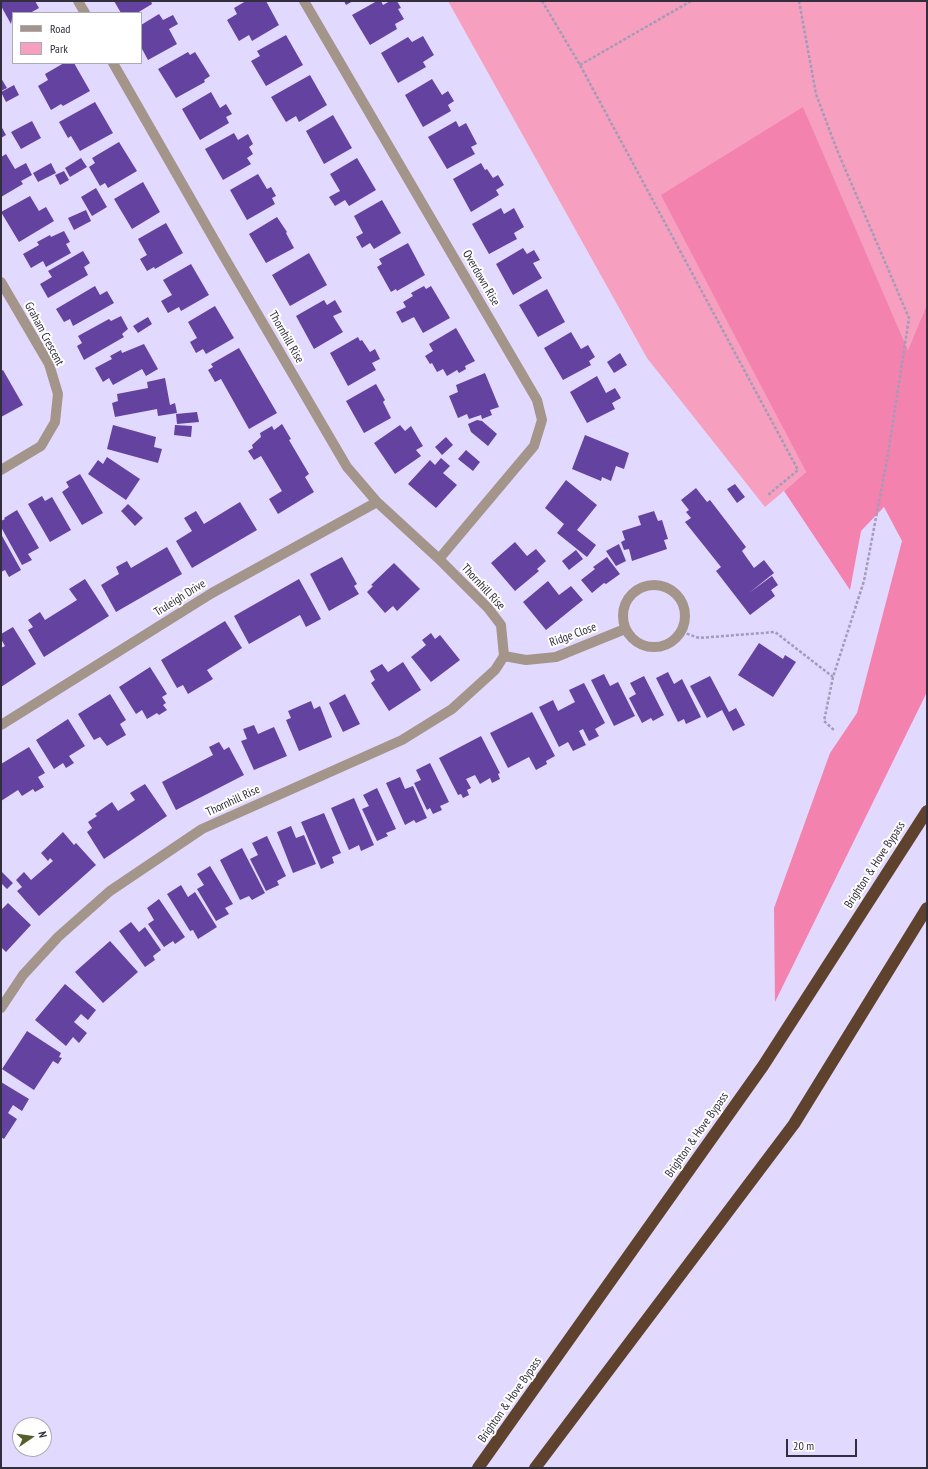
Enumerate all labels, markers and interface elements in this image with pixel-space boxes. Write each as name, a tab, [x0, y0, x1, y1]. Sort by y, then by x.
legend	[12, 12, 142, 64]
text: Road	[50, 21, 70, 36]
text: Park	[50, 41, 68, 56]
street label: Overdown Rise	[459, 248, 503, 308]
street label: Graham Crescent	[21, 300, 67, 368]
street label: Thornhill Rise	[265, 308, 307, 366]
street label: Thornhill Rise	[458, 561, 508, 613]
street label: Truleigh Drive	[152, 577, 208, 619]
street label: Ridge Close	[548, 620, 598, 650]
street label: Thornhill Rise	[204, 782, 262, 820]
street label: Brighton & Hove Bypass	[842, 819, 908, 911]
street label: Brighton & Hove Bypass	[662, 1090, 732, 1180]
street label: Brighton & Hove Bypass	[475, 1355, 545, 1445]
north arrow	[12, 1417, 52, 1457]
text: N	[35, 1430, 50, 1439]
scale bar	[788, 1431, 859, 1457]
text: 20 m	[793, 1438, 814, 1453]

